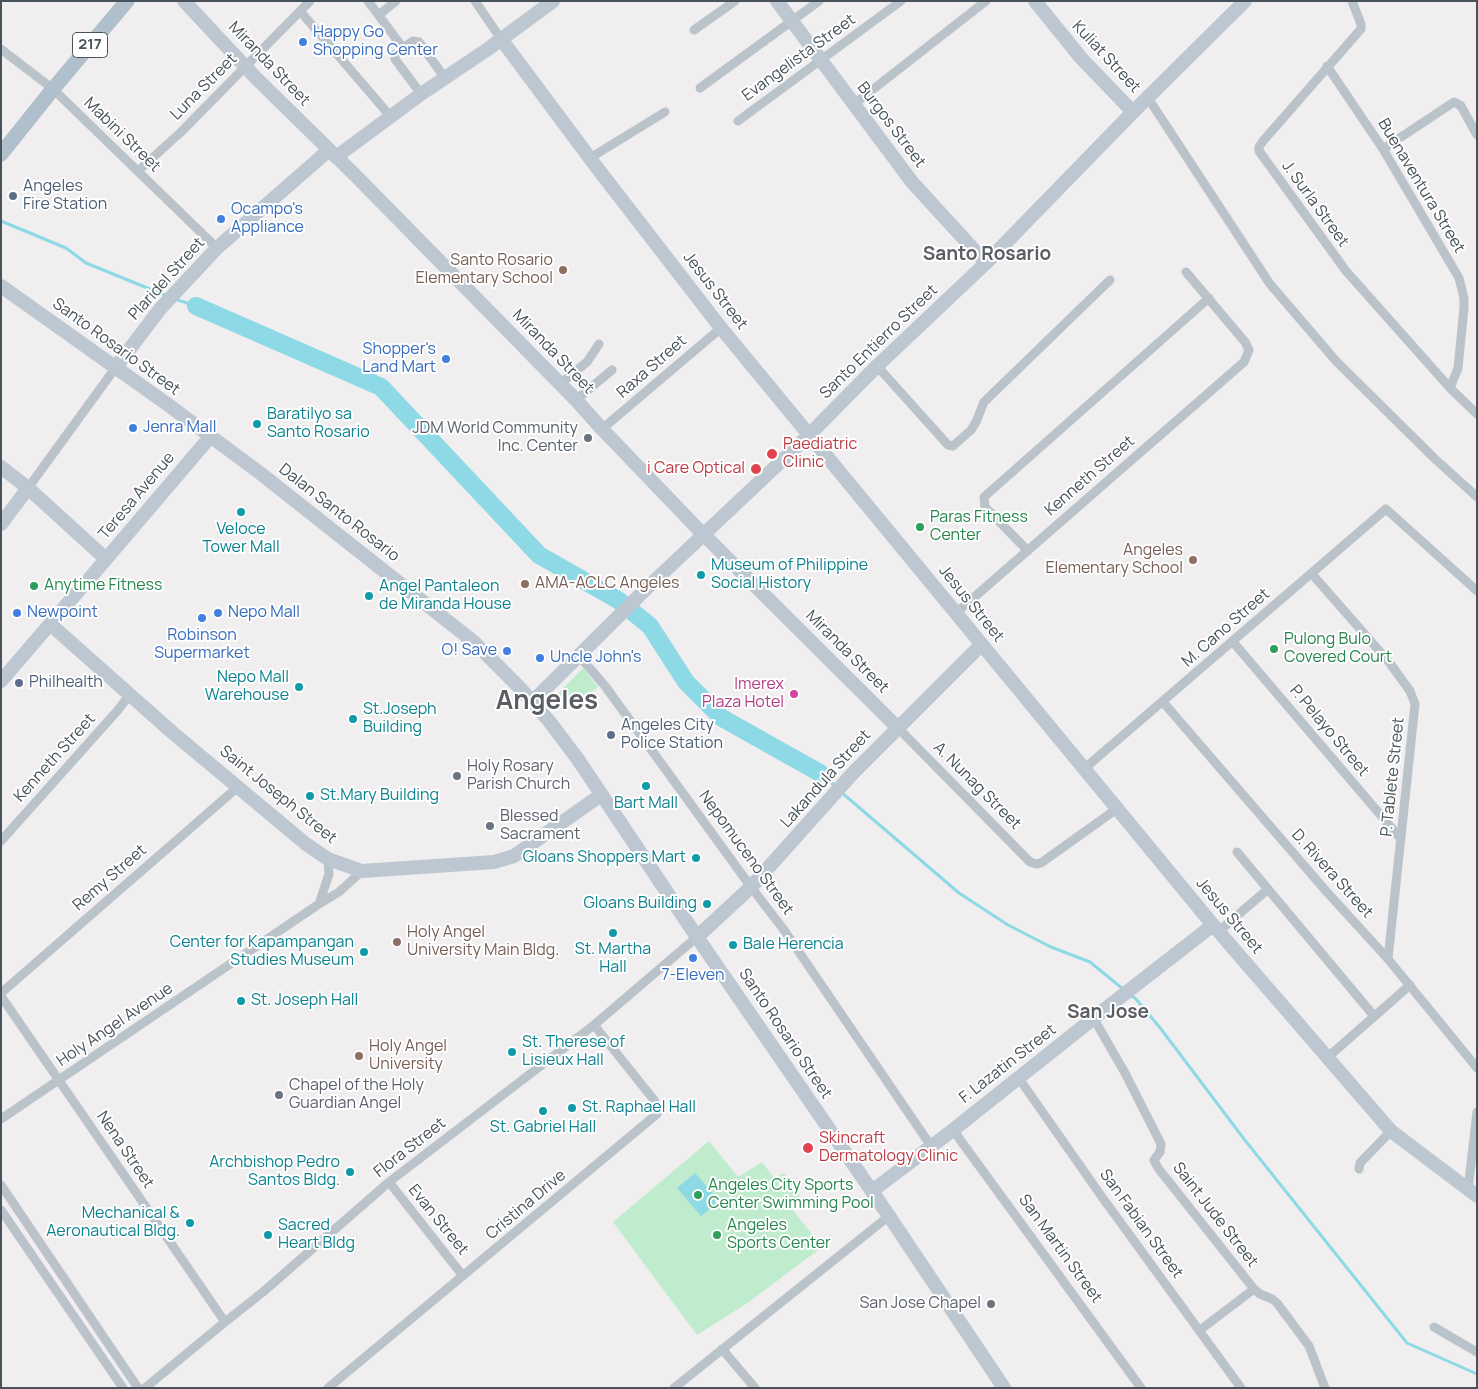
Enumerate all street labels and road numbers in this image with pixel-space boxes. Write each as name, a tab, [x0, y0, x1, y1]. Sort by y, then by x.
street label: Evangelista Street	[739, 10, 859, 106]
street label: Kuliat Street	[1068, 17, 1144, 97]
street label: Miranda Street	[224, 18, 314, 110]
road number: 217	[72, 32, 108, 58]
street label: Luna Street	[167, 50, 241, 124]
street label: Burgos Street	[853, 78, 929, 172]
street label: Mabini Street	[80, 94, 164, 176]
street label: Buenaventura Street	[1373, 115, 1469, 257]
street label: J. Surla Street	[1277, 157, 1353, 251]
street label: Plaridel Street	[125, 234, 209, 324]
street label: Jesus Street	[679, 248, 751, 334]
street label: Santo Entierro Street	[816, 281, 942, 403]
street label: Santo Rosario Street	[48, 294, 184, 400]
street label: Miranda Street	[508, 306, 598, 398]
street label: Raxa Street	[613, 331, 691, 403]
street label: Kenneth Street	[1041, 432, 1139, 520]
street label: Teresa Avenue	[95, 449, 179, 543]
street label: Dalan Santo Rosario	[275, 460, 403, 566]
street label: Jesus Street	[934, 562, 1008, 646]
street label: M. Cano Street	[1178, 585, 1274, 671]
street label: Miranda Street	[801, 606, 893, 698]
street label: P. Pelayo Street	[1285, 681, 1373, 781]
street label: Kenneth Street	[10, 710, 100, 806]
street label: P. Tablete Street	[1377, 716, 1409, 838]
street label: Lakandula Street	[777, 726, 875, 832]
street label: A. Nunag Street	[929, 738, 1025, 834]
street label: Saint Joseph Street	[216, 742, 340, 848]
street label: Nepomuceno Street	[694, 787, 798, 919]
street label: D. Rivera Street	[1287, 826, 1377, 922]
street label: Remy Street	[69, 841, 151, 915]
street label: Jesus Street	[1192, 874, 1266, 958]
street label: Santo Rosario Street	[734, 965, 836, 1103]
street label: Holy Angel Avenue	[53, 979, 177, 1071]
street label: F. Lazatin Street	[956, 1020, 1060, 1108]
street label: Nena Street	[92, 1108, 158, 1192]
street label: Flora Street	[370, 1114, 450, 1182]
street label: Saint Jude Street	[1168, 1159, 1262, 1271]
street label: Cristina Drive	[482, 1166, 570, 1244]
street label: San Fabian Street	[1095, 1166, 1187, 1282]
street label: Evan Street	[404, 1181, 472, 1259]
street label: San Martin Street	[1014, 1191, 1106, 1307]

